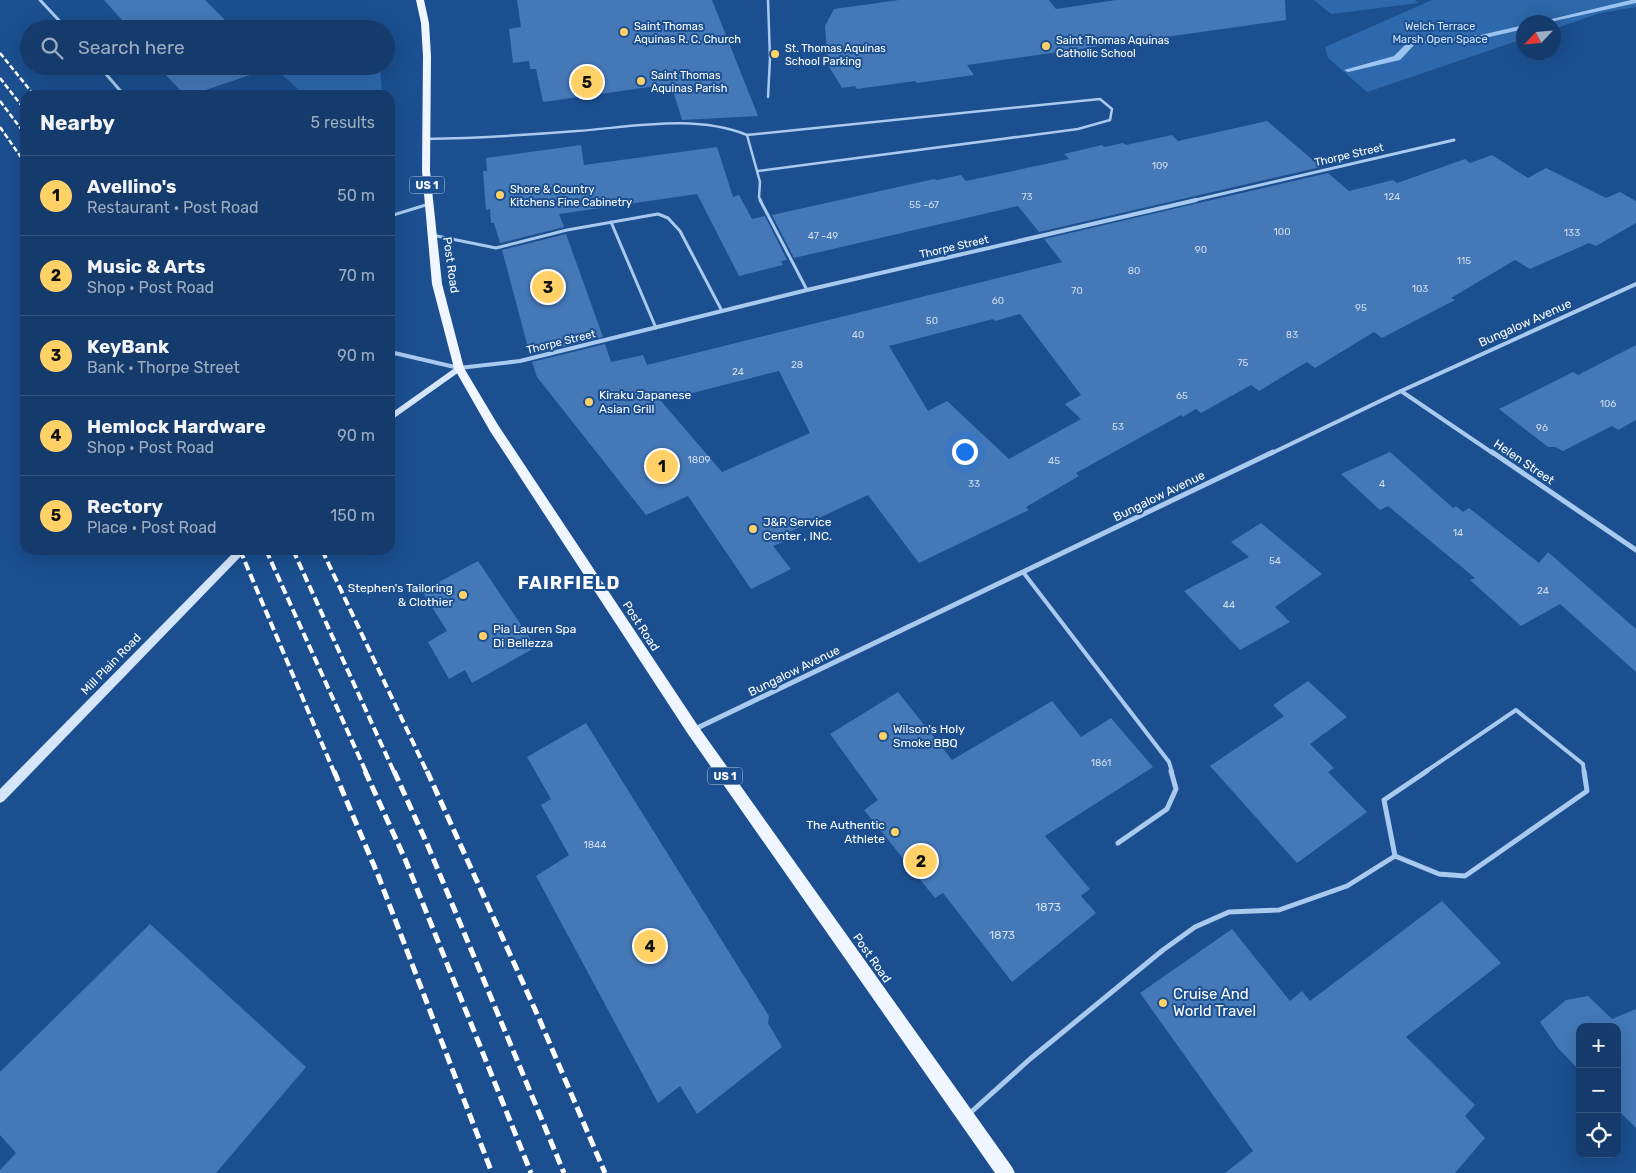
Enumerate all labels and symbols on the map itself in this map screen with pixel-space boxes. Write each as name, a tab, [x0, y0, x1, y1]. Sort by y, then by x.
north arrow	[1516, 15, 1561, 60]
place label: Saint Thomas Aquinas R. C. Church	[634, 20, 741, 46]
park label: Welch Terrace Marsh Open Space	[1392, 20, 1488, 46]
marker: Saint Thomas Aquinas R. C. Church	[618, 26, 630, 38]
place label: Saint Thomas Aquinas Catholic School	[1056, 34, 1170, 60]
marker: Saint Thomas Aquinas Catholic School	[1040, 40, 1052, 52]
place label: St. Thomas Aquinas School Parking	[785, 42, 886, 68]
marker: St. Thomas Aquinas School Parking	[769, 48, 781, 60]
pin: 5	[571, 63, 603, 101]
place label: Saint Thomas Aquinas Parish	[651, 69, 727, 95]
marker: Saint Thomas Aquinas Parish	[635, 75, 647, 87]
street label: Thorpe Street	[1313, 141, 1386, 169]
house number: 109	[1152, 160, 1168, 172]
road number: US 1	[410, 176, 444, 194]
place label: Shore & Country Kitchens Fine Cabinetry	[510, 183, 632, 209]
marker: Shore & Country Kitchens Fine Cabinetry	[494, 189, 506, 201]
house number: 73	[1021, 191, 1033, 203]
house number: 124	[1384, 191, 1400, 203]
house number: 55 -67	[909, 199, 939, 211]
house number: 100	[1274, 226, 1290, 238]
house number: 133	[1564, 227, 1580, 239]
house number: 47 -49	[808, 230, 838, 242]
street label: Thorpe Street	[918, 233, 991, 261]
street label: Post Road	[440, 236, 462, 294]
house number: 90	[1195, 244, 1207, 256]
house number: 115	[1457, 255, 1471, 267]
house number: 80	[1128, 265, 1140, 277]
pin: 3	[532, 268, 564, 306]
house number: 103	[1412, 283, 1428, 295]
house number: 70	[1071, 285, 1083, 297]
house number: 60	[992, 295, 1004, 307]
street label: Bungalow Avenue	[1476, 296, 1574, 350]
house number: 95	[1355, 302, 1367, 314]
house number: 50	[926, 315, 938, 327]
street label: Thorpe Street	[525, 327, 597, 357]
house number: 40	[852, 329, 864, 341]
house number: 83	[1286, 329, 1298, 341]
house number: 75	[1237, 357, 1249, 369]
house number: 28	[791, 359, 803, 371]
house number: 24	[732, 366, 744, 378]
place label: Kiraku Japanese Asian Grill	[599, 388, 692, 416]
house number: 65	[1176, 390, 1188, 402]
marker: Kiraku Japanese Asian Grill	[583, 396, 595, 408]
house number: 106	[1600, 398, 1616, 410]
house number: 53	[1112, 421, 1124, 433]
house number: 96	[1536, 422, 1548, 434]
street label: Helen Street	[1491, 437, 1557, 487]
your location	[952, 439, 978, 465]
pin: 1	[646, 447, 678, 485]
house number: 1809	[688, 454, 711, 466]
house number: 45	[1048, 455, 1060, 467]
street label: Bungalow Avenue	[1111, 468, 1207, 524]
house number: 33	[968, 478, 980, 490]
house number: 4	[1379, 478, 1385, 490]
place label: J&R Service Center , INC.	[763, 515, 832, 543]
marker: J&R Service Center , INC.	[747, 523, 759, 535]
house number: 14	[1453, 527, 1463, 539]
house number: 54	[1269, 555, 1281, 567]
district label: FAIRFIELD	[518, 572, 620, 594]
place label: Stephen's Tailoring & Clothier	[348, 581, 453, 609]
house number: 24	[1537, 585, 1549, 597]
marker: Stephen's Tailoring & Clothier	[457, 589, 469, 601]
street label: Post Road	[620, 598, 662, 654]
house number: 44	[1223, 599, 1235, 611]
place label: Pia Lauren Spa Di Bellezza	[493, 622, 576, 650]
street label: Mill Plain Road	[78, 630, 144, 698]
marker: Pia Lauren Spa Di Bellezza	[477, 630, 489, 642]
street label: Bungalow Avenue	[746, 643, 842, 699]
place label: Wilson's Holy Smoke BBQ	[893, 722, 965, 750]
marker: Wilson's Holy Smoke BBQ	[877, 730, 889, 742]
house number: 1861	[1091, 757, 1111, 769]
road number: US 1	[708, 768, 742, 784]
place label: The Authentic Athlete	[806, 818, 885, 846]
marker: The Authentic Athlete	[889, 826, 901, 838]
house number: 1844	[583, 839, 607, 851]
pin: 2	[905, 842, 937, 880]
house number: 1873	[1035, 900, 1061, 914]
pin: 4	[634, 927, 666, 965]
house number: 1873	[989, 928, 1015, 942]
street label: Post Road	[850, 931, 894, 985]
place label: Cruise And World Travel	[1173, 985, 1256, 1020]
marker: Cruise And World Travel	[1157, 997, 1169, 1009]

